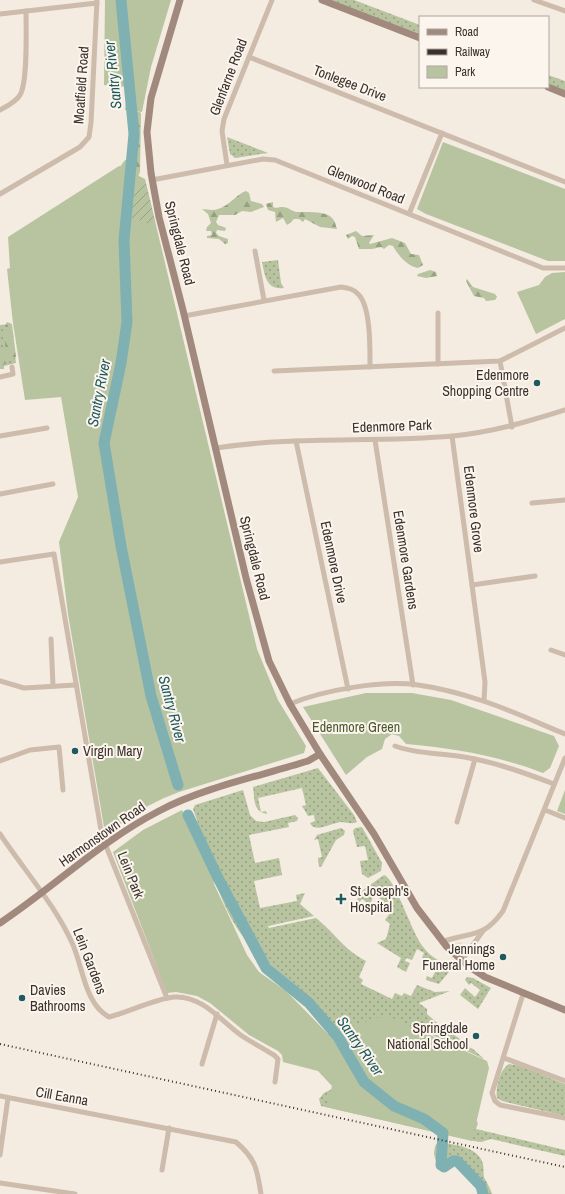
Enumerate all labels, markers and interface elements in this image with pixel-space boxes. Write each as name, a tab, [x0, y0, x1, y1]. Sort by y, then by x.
legend	[419, 16, 549, 88]
text: Road	[455, 24, 479, 40]
street label: Glenfarne Road	[205, 36, 251, 118]
water label: Santry River	[98, 39, 127, 110]
text: Railway	[455, 44, 490, 60]
street label: Moatfield Road	[69, 46, 93, 124]
street label: Tonlegee Drive	[311, 61, 389, 105]
text: Park	[455, 64, 475, 80]
street label: Glenwood Road	[324, 160, 408, 208]
street label: Springdale Road	[161, 199, 199, 287]
water label: Santry River	[82, 356, 116, 428]
place label: Edenmore Shopping Centre	[442, 366, 529, 400]
marker: Edenmore Shopping Centre	[532, 378, 542, 388]
street label: Edenmore Park	[352, 416, 432, 436]
street label: Edenmore Grove	[460, 465, 488, 553]
street label: Edenmore Gardens	[389, 509, 423, 611]
street label: Springdale Road	[236, 514, 274, 602]
street label: Edenmore Drive	[317, 519, 351, 605]
water label: Santry River	[153, 673, 192, 745]
park label: Edenmore Green	[312, 718, 400, 736]
place label: Virgin Mary	[83, 742, 142, 760]
marker: Virgin Mary	[70, 746, 80, 756]
street label: Harmonstown Road	[55, 798, 149, 870]
street label: Lein Park	[113, 849, 149, 901]
place label: St Joseph's Hospital	[350, 882, 409, 916]
marker: St Joseph's Hospital	[335, 893, 347, 905]
street label: Lein Gardens	[69, 925, 111, 997]
place label: Jennings Funeral Home	[422, 940, 495, 974]
marker: Jennings Funeral Home	[498, 952, 508, 962]
place label: Davies Bathrooms	[30, 981, 86, 1015]
marker: Davies Bathrooms	[17, 993, 27, 1003]
water label: Santry River	[332, 1012, 389, 1080]
place label: Springdale National School	[387, 1019, 468, 1053]
marker: Springdale National School	[471, 1031, 481, 1041]
street label: Cill Eanna	[34, 1083, 90, 1110]

